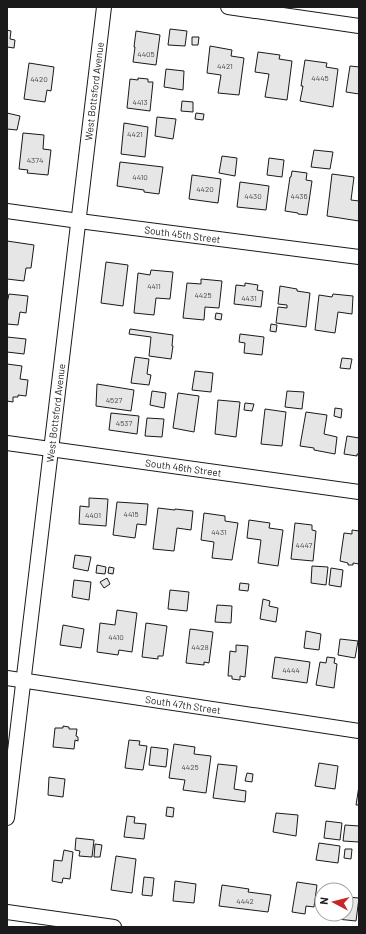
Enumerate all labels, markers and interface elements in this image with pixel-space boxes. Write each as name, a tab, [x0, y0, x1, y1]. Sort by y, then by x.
street label: West Bottsford Avenue	[82, 41, 106, 141]
house number: 4405	[137, 49, 155, 59]
house number: 4421	[217, 61, 233, 71]
house number: 4445	[311, 73, 329, 83]
house number: 4420	[30, 74, 48, 84]
house number: 4413	[133, 97, 148, 107]
house number: 4421	[127, 129, 143, 139]
house number: 4374	[27, 155, 43, 165]
house number: 4410	[132, 172, 148, 182]
house number: 4420	[196, 184, 214, 194]
house number: 4430	[244, 191, 262, 201]
house number: 4436	[290, 191, 308, 201]
street label: South 45th Street	[144, 223, 222, 245]
house number: 4411	[147, 281, 161, 291]
house number: 4425	[194, 290, 212, 300]
house number: 4431	[241, 293, 257, 303]
street label: West Bottsford Avenue	[44, 363, 67, 463]
house number: 4527	[106, 395, 123, 405]
house number: 4537	[116, 418, 132, 428]
street label: South 46th Street	[144, 456, 222, 479]
house number: 4415	[124, 509, 139, 519]
house number: 4401	[85, 510, 101, 520]
house number: 4431	[211, 527, 227, 537]
house number: 4447	[296, 540, 313, 550]
house number: 4410	[108, 632, 124, 642]
house number: 4428	[191, 642, 209, 652]
house number: 4444	[282, 665, 300, 675]
street label: South 47th Street	[145, 693, 222, 716]
house number: 4425	[181, 762, 199, 772]
north arrow	[314, 882, 354, 922]
house number: 4442	[236, 896, 254, 906]
text: N	[317, 896, 330, 905]

